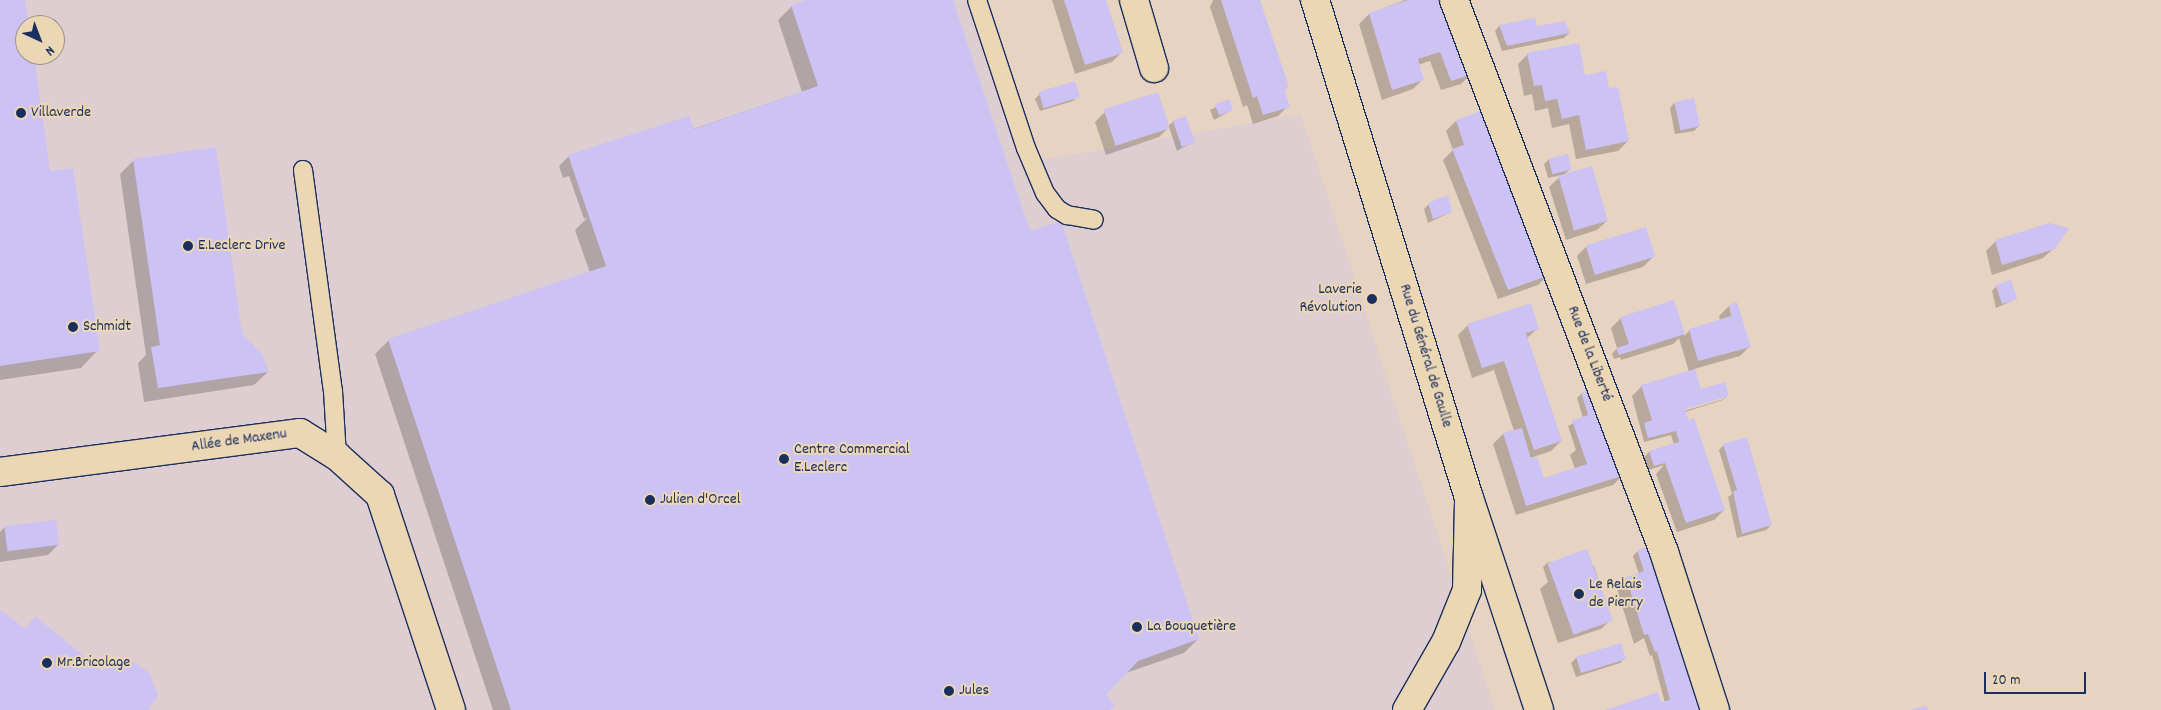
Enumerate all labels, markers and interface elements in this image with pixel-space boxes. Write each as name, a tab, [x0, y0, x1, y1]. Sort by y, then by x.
north arrow	[15, 15, 65, 65]
text: N	[40, 41, 59, 60]
place label: Villaverde	[31, 103, 91, 123]
marker: Villaverde	[15, 107, 27, 119]
place label: E.Leclerc Drive	[198, 236, 286, 256]
marker: E.Leclerc Drive	[182, 240, 194, 252]
place label: Laverie Révolution	[1299, 280, 1362, 318]
street label: Rue du Général de Gaulle	[1394, 282, 1456, 430]
marker: Laverie Révolution	[1366, 293, 1378, 305]
street label: Rue de la Liberté	[1562, 304, 1616, 404]
place label: Schmidt	[83, 317, 131, 337]
marker: Schmidt	[67, 321, 79, 333]
street label: Allée de Maxenu	[190, 425, 288, 457]
place label: Centre Commercial E.Leclerc	[794, 440, 910, 478]
marker: Centre Commercial E.Leclerc	[778, 453, 790, 465]
place label: Julien d'Orcel	[660, 490, 741, 510]
marker: Julien d'Orcel	[644, 494, 656, 506]
place label: Le Relais de Pierry	[1589, 575, 1643, 613]
marker: Le Relais de Pierry	[1573, 588, 1585, 600]
place label: La Bouquetière	[1147, 617, 1236, 637]
marker: La Bouquetière	[1131, 621, 1143, 633]
place label: Mr.Bricolage	[57, 653, 130, 673]
marker: Mr.Bricolage	[41, 657, 53, 669]
scale bar	[1986, 662, 2088, 694]
text: 20 m	[1992, 670, 2020, 692]
place label: Jules	[959, 681, 989, 701]
marker: Jules	[943, 685, 955, 697]

